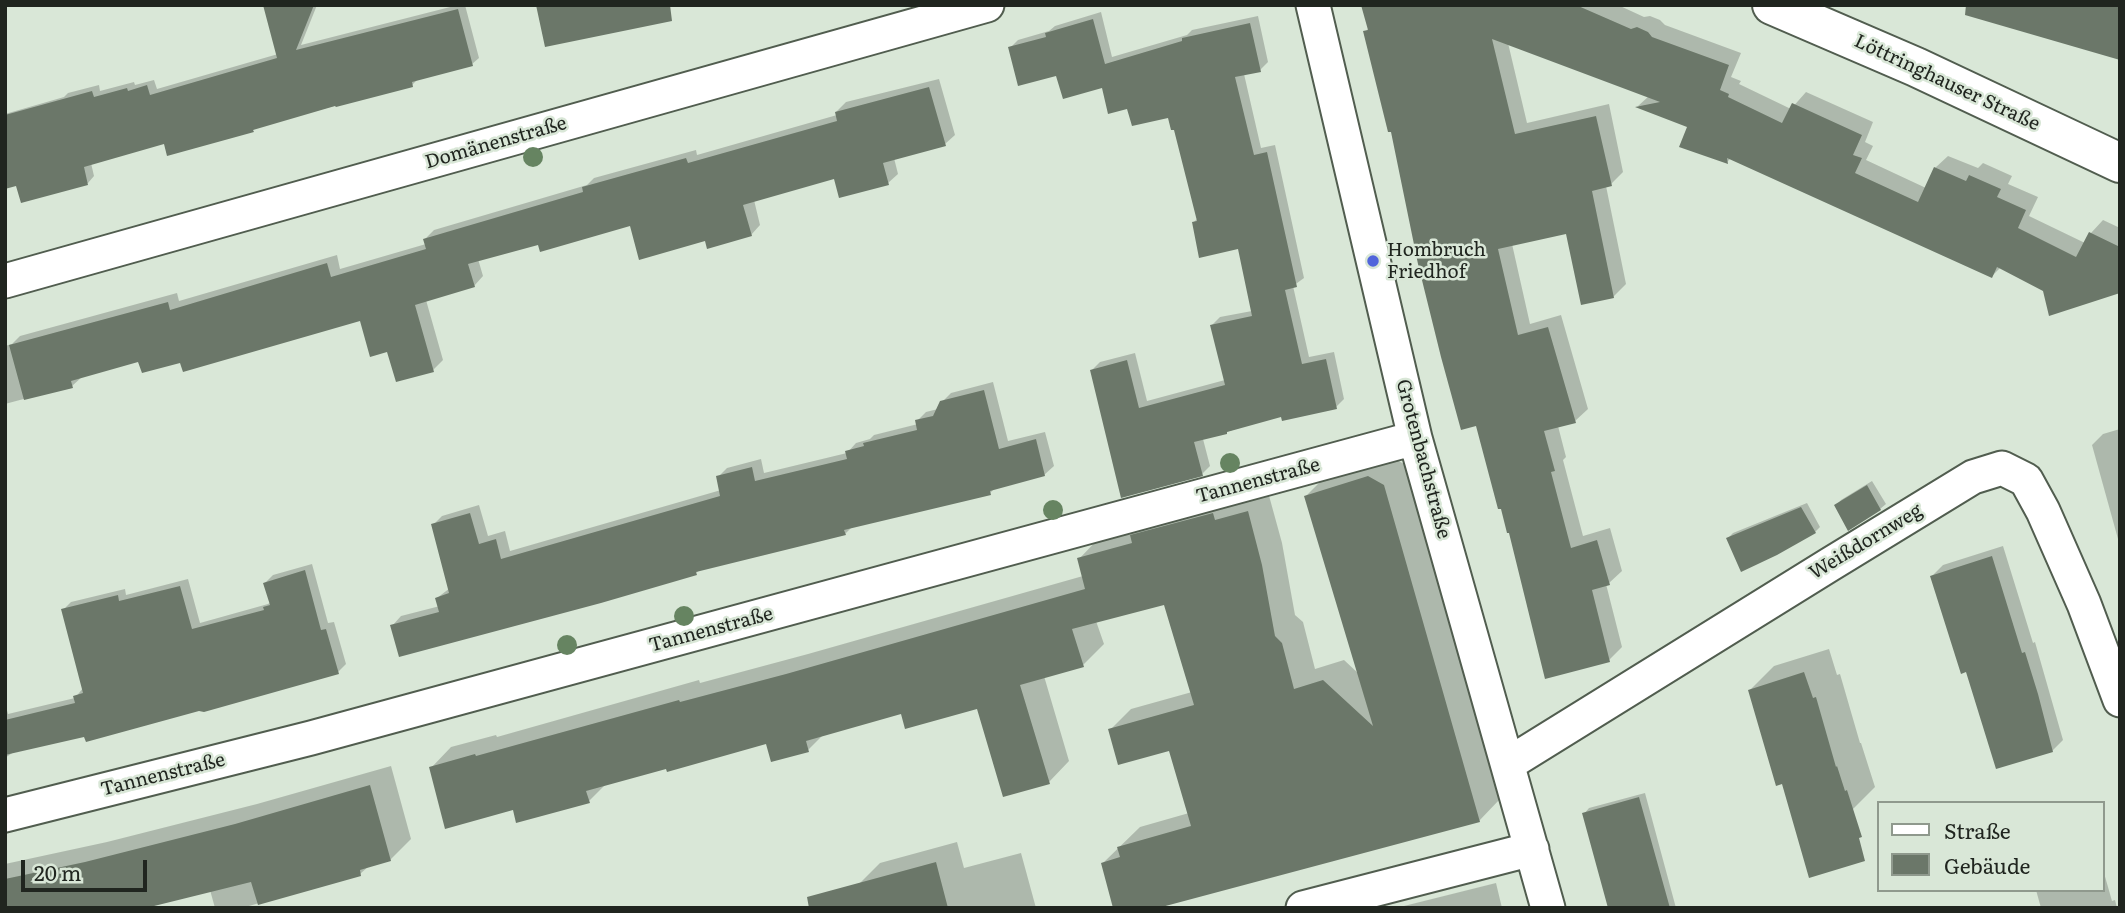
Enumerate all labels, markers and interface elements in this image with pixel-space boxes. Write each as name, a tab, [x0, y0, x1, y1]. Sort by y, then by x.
street label: Löttringhauser Straße	[1851, 30, 2043, 136]
street label: Domänenstraße	[423, 112, 569, 174]
place label: Hombruch Friedhof	[1387, 239, 1486, 283]
marker: Hombruch Friedhof	[1365, 253, 1381, 269]
street label: Grotenbachstraße	[1391, 377, 1455, 541]
street label: Tannenstraße	[1194, 454, 1322, 508]
street label: Weißdornweg	[1805, 499, 1927, 585]
street label: Tannenstraße	[647, 603, 775, 657]
street label: Tannenstraße	[98, 749, 228, 801]
legend	[1876, 801, 2104, 892]
text: Straße	[1944, 814, 2011, 845]
scale bar	[24, 846, 150, 890]
text: Gebäude	[1944, 849, 2030, 880]
text: 20 m	[34, 856, 81, 887]

